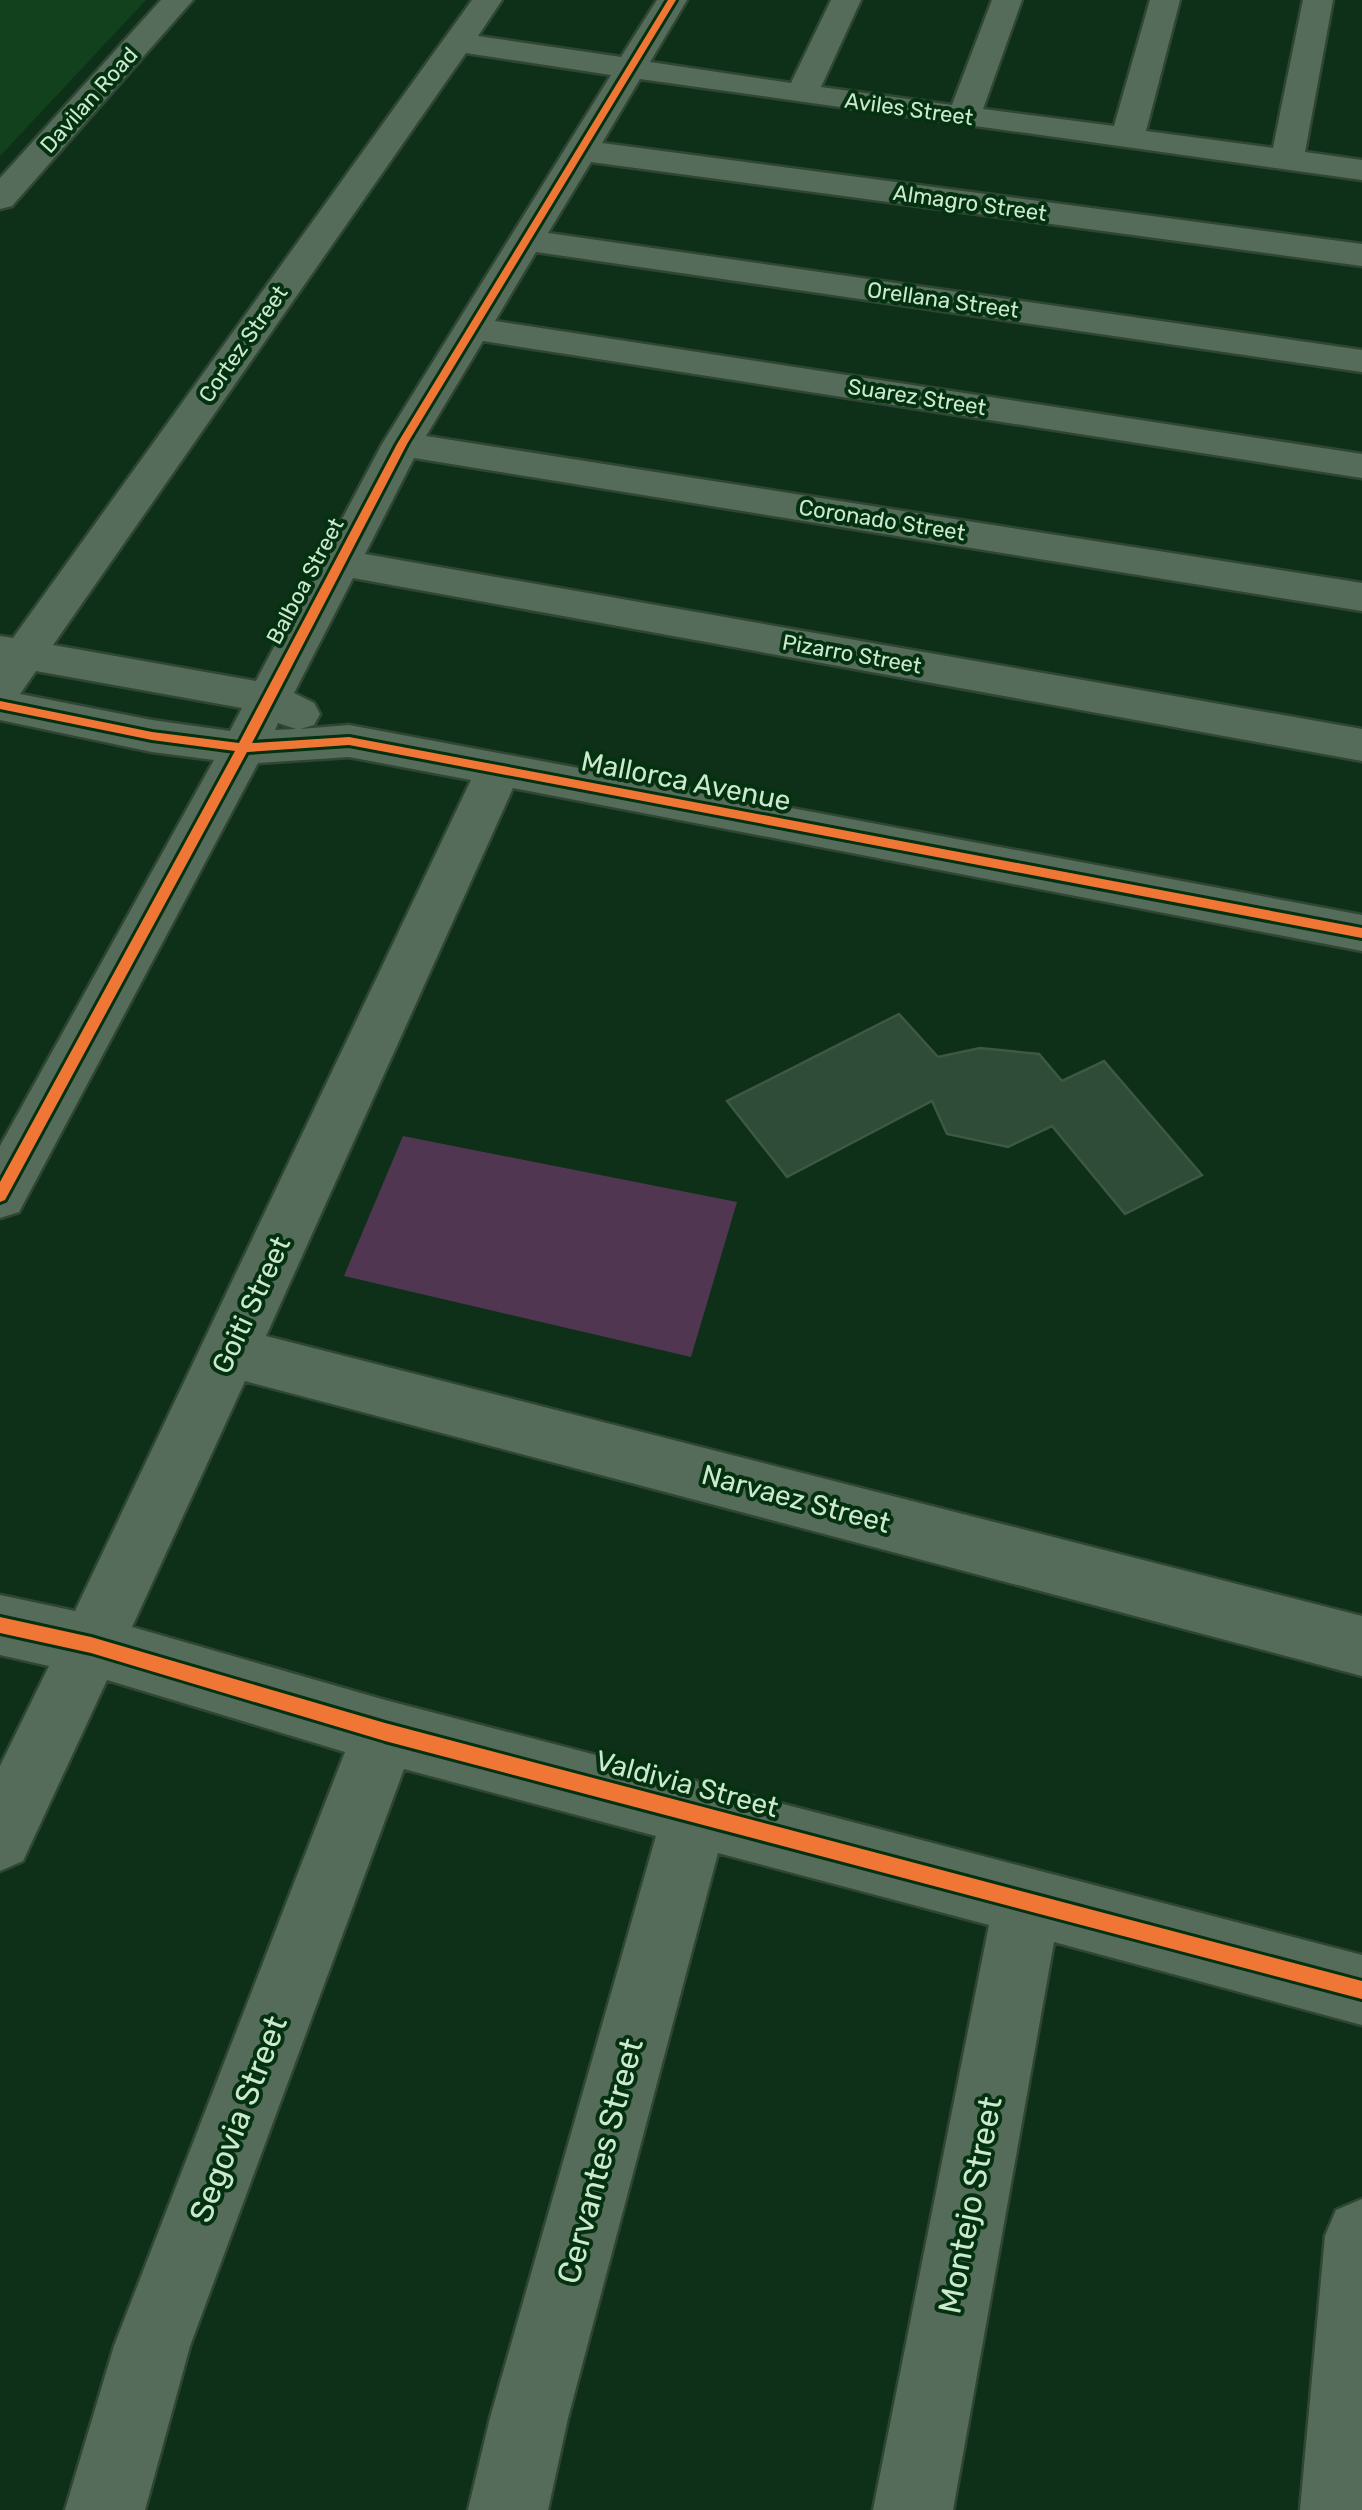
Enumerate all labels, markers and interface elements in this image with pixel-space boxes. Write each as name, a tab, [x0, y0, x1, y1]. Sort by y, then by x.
street label: Davilan Road	[34, 42, 144, 158]
street label: Aviles Street	[843, 87, 975, 131]
street label: Almagro Street	[892, 179, 1049, 227]
street label: Orellana Street	[866, 276, 1021, 324]
street label: Cortez Street	[193, 280, 293, 408]
street label: Suarez Street	[846, 373, 988, 421]
street label: Coronado Street	[797, 494, 968, 547]
street label: Balboa Street	[260, 513, 350, 649]
street label: Pizarro Street	[780, 628, 924, 680]
street label: Mallorca Avenue	[578, 744, 794, 818]
street label: Goiti Street	[205, 1231, 297, 1379]
street label: Narvaez Street	[698, 1458, 894, 1540]
street label: Valdivia Street	[592, 1744, 782, 1824]
street label: Segovia Street	[181, 2010, 295, 2228]
street label: Cervantes Street	[549, 2034, 651, 2288]
street label: Montejo Street	[930, 2093, 1010, 2317]

